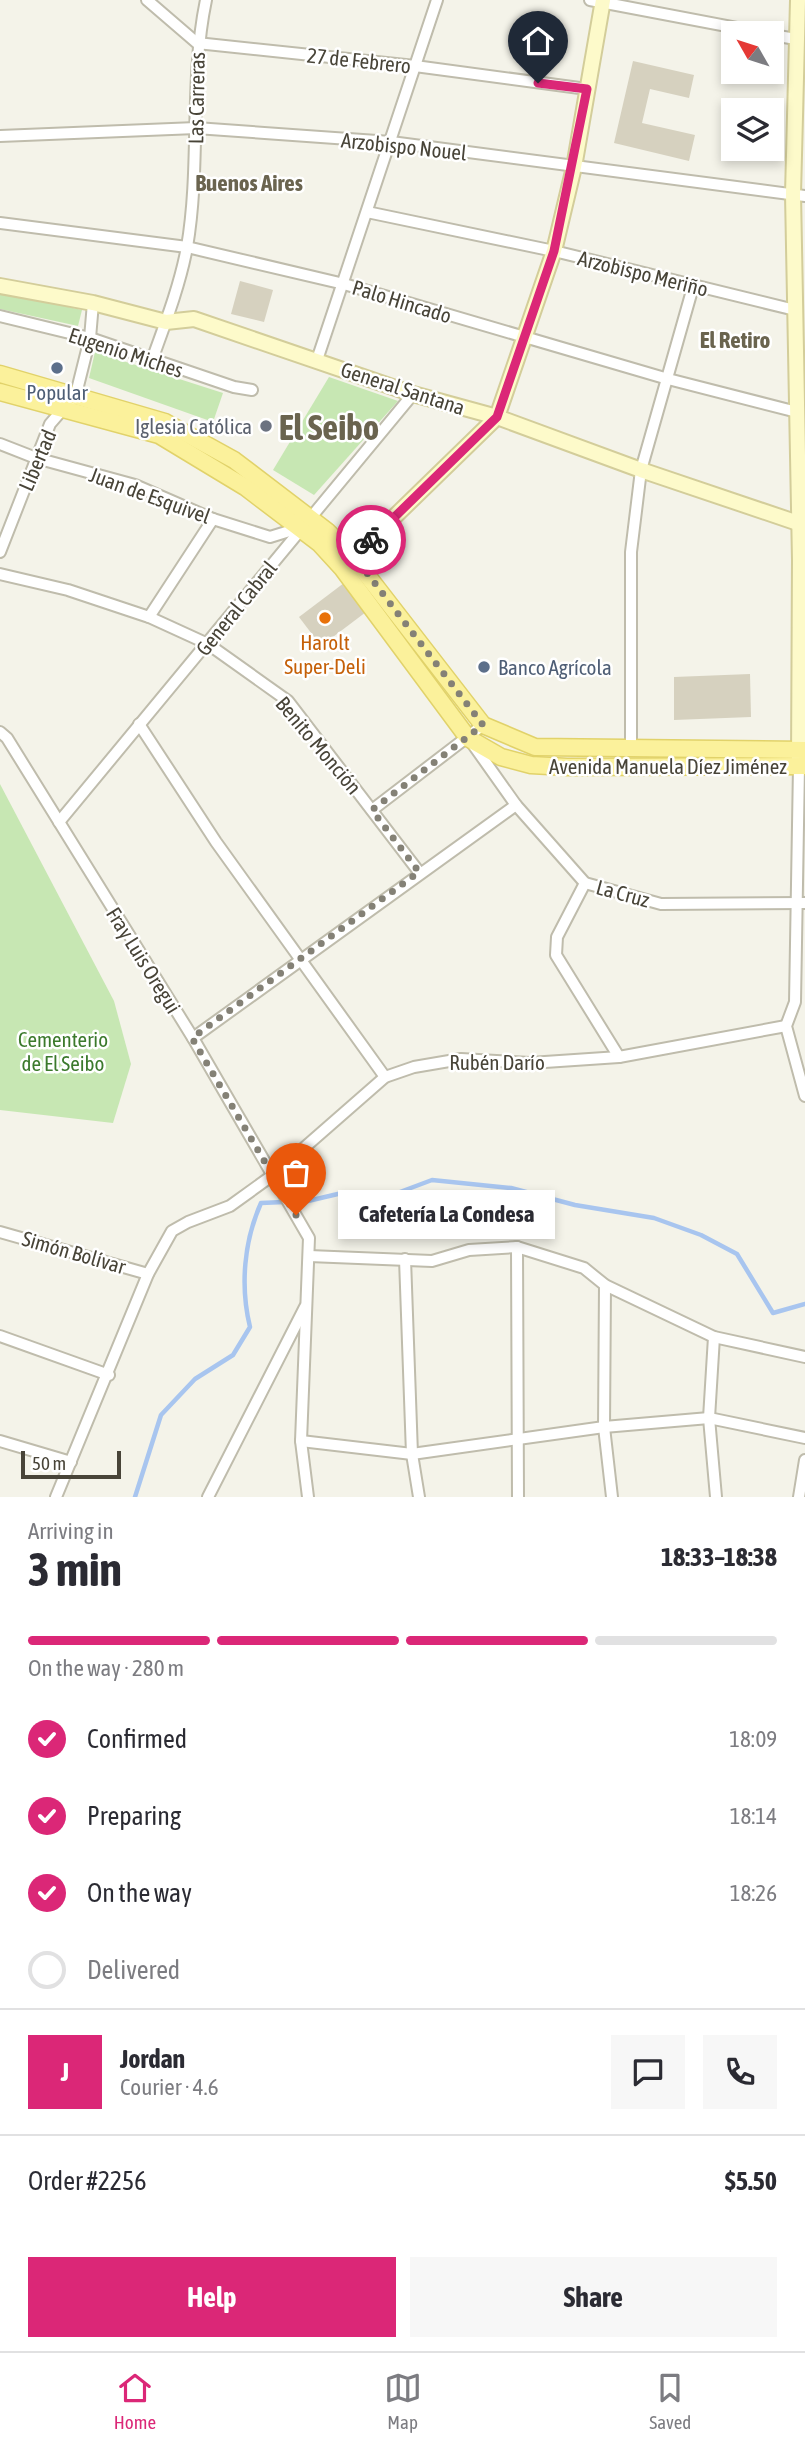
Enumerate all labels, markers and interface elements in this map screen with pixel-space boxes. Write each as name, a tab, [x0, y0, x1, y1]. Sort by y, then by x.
pin	[508, 11, 568, 83]
north arrow	[721, 21, 784, 84]
map controls	[721, 21, 784, 161]
icon: home	[519, 22, 557, 60]
street label: 27 de Febrero	[306, 43, 412, 77]
street label: Las Carreras	[183, 52, 209, 144]
button: layers	[721, 98, 784, 161]
street label: Arzobispo Nouel	[340, 127, 468, 165]
district label: Buenos Aires	[195, 170, 303, 196]
street label: Arzobispo Meriño	[575, 245, 711, 301]
street label: Palo Hincado	[350, 275, 454, 327]
street label: Eugenio Miches	[66, 322, 186, 382]
district label: El Retiro	[700, 327, 770, 353]
street label: General Santana	[338, 357, 468, 419]
marker: Popular	[49, 360, 65, 376]
place label: Popular	[26, 380, 89, 404]
district label: El Seibo	[279, 407, 379, 447]
place label: Iglesia Católica	[135, 414, 252, 438]
marker: Iglesia Católica	[258, 418, 274, 434]
street label: Libertad	[13, 426, 61, 494]
street label: Juan de Esquivel	[86, 462, 214, 528]
courier	[336, 505, 406, 575]
icon: bike	[352, 521, 390, 559]
street label: General Cabral	[191, 556, 282, 660]
marker: Harolt Super-Deli	[317, 610, 333, 626]
place label: Harolt Super-Deli	[284, 630, 366, 678]
place label: Banco Agrícola	[498, 655, 612, 679]
marker: Banco Agrícola	[476, 659, 492, 675]
street label: Benito Monción	[271, 691, 367, 799]
street label: Avenida Manuela Díez Jiménez	[549, 754, 787, 778]
street label: La Cruz	[594, 874, 653, 912]
street label: Fray Luis Oregui	[102, 903, 186, 1017]
park label: Cementerio de El Seibo	[18, 1027, 108, 1075]
street label: Rubén Darío	[449, 1050, 545, 1074]
pin	[266, 1143, 326, 1215]
icon: bag	[277, 1154, 315, 1192]
callout: Cafetería La Condesa	[338, 1190, 555, 1240]
text: Cafetería La Condesa	[359, 1201, 534, 1227]
street label: Simón Bolívar	[20, 1226, 129, 1278]
scale bar	[21, 1448, 121, 1480]
text: 50 m	[32, 1452, 66, 1474]
text: Arriving in	[28, 1518, 114, 1544]
text: 18:33–18:38	[661, 1542, 777, 1572]
text: 3 min	[28, 1543, 122, 1596]
text: On the way · 280 m	[28, 1655, 184, 1681]
icon: check	[28, 1720, 66, 1758]
text: Confirmed	[87, 1724, 187, 1754]
text: 18:09	[729, 1726, 777, 1752]
icon: check	[28, 1797, 66, 1835]
text: Preparing	[87, 1801, 181, 1831]
text: 18:14	[730, 1803, 777, 1829]
icon: check	[28, 1874, 66, 1912]
text: On the way	[87, 1878, 192, 1908]
text: 18:26	[730, 1880, 777, 1906]
text: Delivered	[87, 1955, 180, 1985]
button: chat	[611, 2035, 685, 2109]
button: phone	[703, 2035, 777, 2109]
text: Jordan	[120, 2044, 185, 2074]
text: J	[61, 2057, 69, 2087]
text: Courier · 4.6	[120, 2074, 219, 2100]
text: Order #2256	[28, 2166, 147, 2196]
text: $5.50	[725, 2166, 777, 2196]
button: Help	[28, 2257, 396, 2337]
button: Share	[410, 2257, 777, 2337]
tab: Home	[114, 2369, 156, 2433]
tab: Map	[384, 2369, 422, 2433]
tab: Saved	[649, 2369, 691, 2433]

